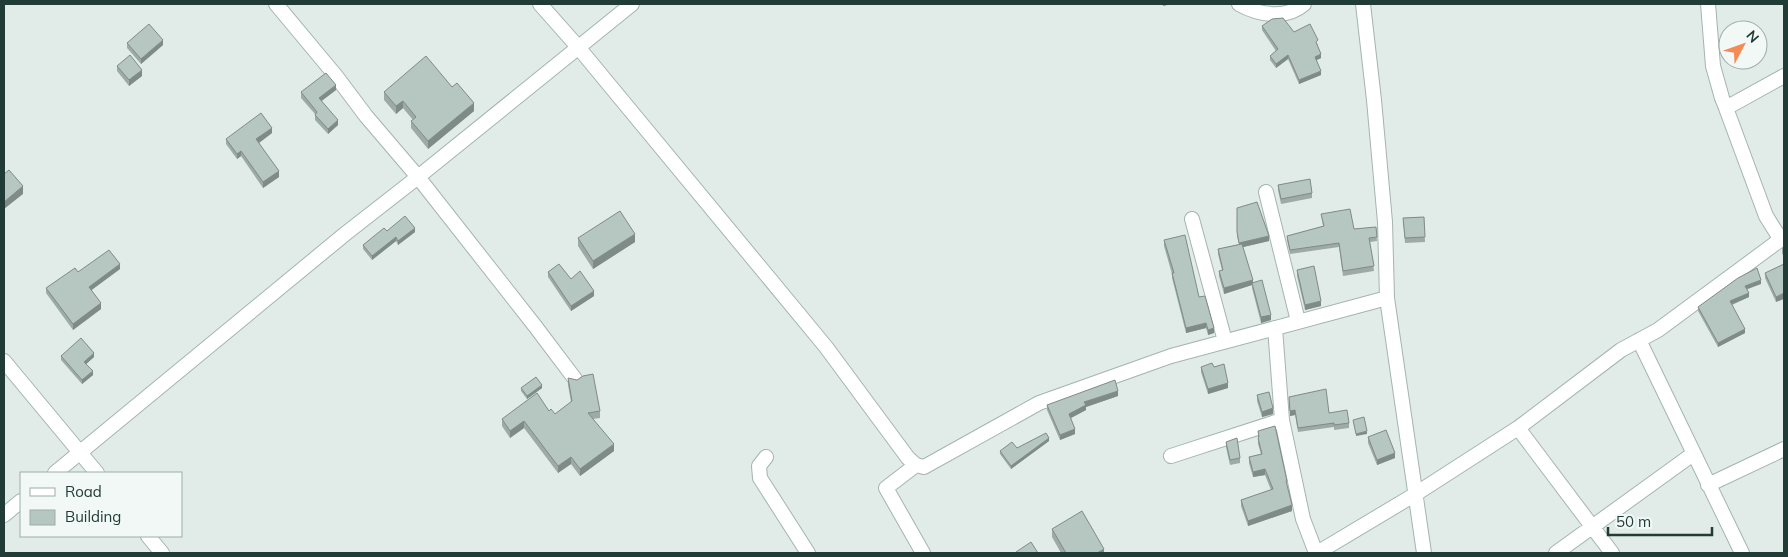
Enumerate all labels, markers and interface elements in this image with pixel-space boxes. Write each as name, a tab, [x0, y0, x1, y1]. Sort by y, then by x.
north arrow	[1718, 20, 1768, 70]
text: N	[1743, 27, 1763, 46]
legend	[20, 472, 182, 537]
text: Road	[65, 482, 102, 501]
scale bar	[1608, 504, 1712, 536]
text: Building	[65, 507, 121, 526]
text: 50 m	[1616, 512, 1651, 531]

